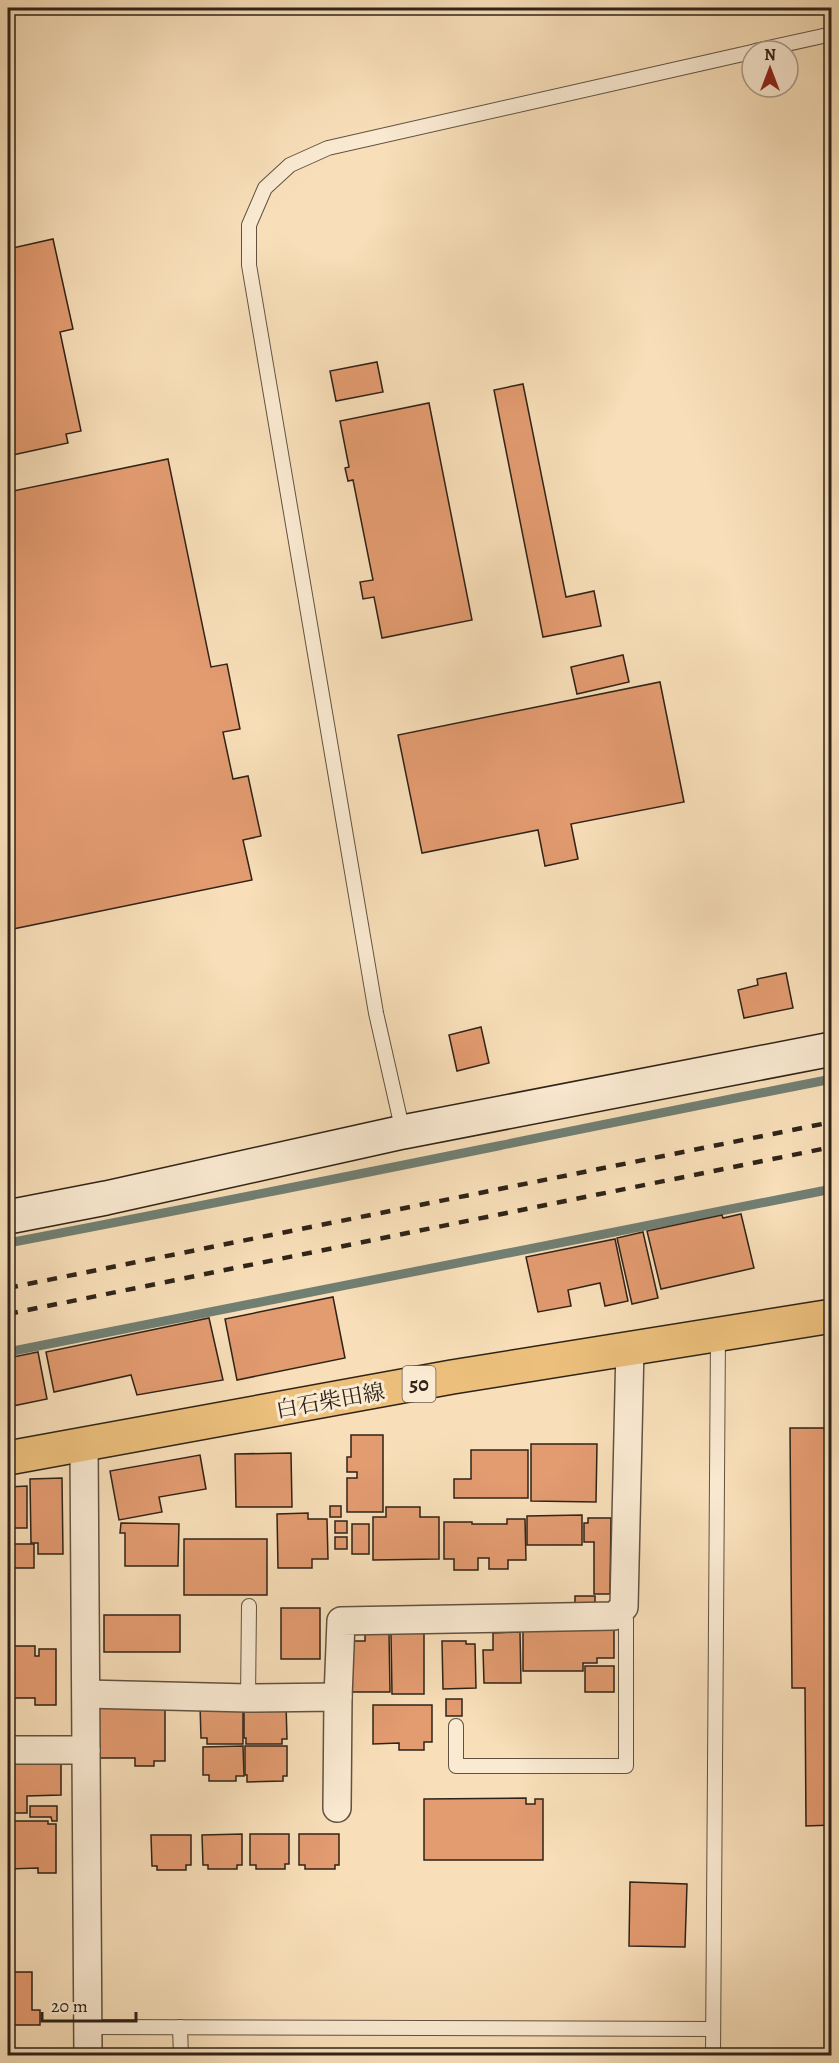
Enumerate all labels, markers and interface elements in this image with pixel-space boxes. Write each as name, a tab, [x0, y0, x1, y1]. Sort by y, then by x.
north arrow	[740, 39, 800, 99]
text: N	[764, 44, 776, 66]
road number: 50	[402, 1366, 436, 1402]
street label: 白石柴田線	[273, 1377, 387, 1425]
scale bar	[42, 1985, 136, 2023]
text: 20 m	[51, 1994, 88, 2018]

